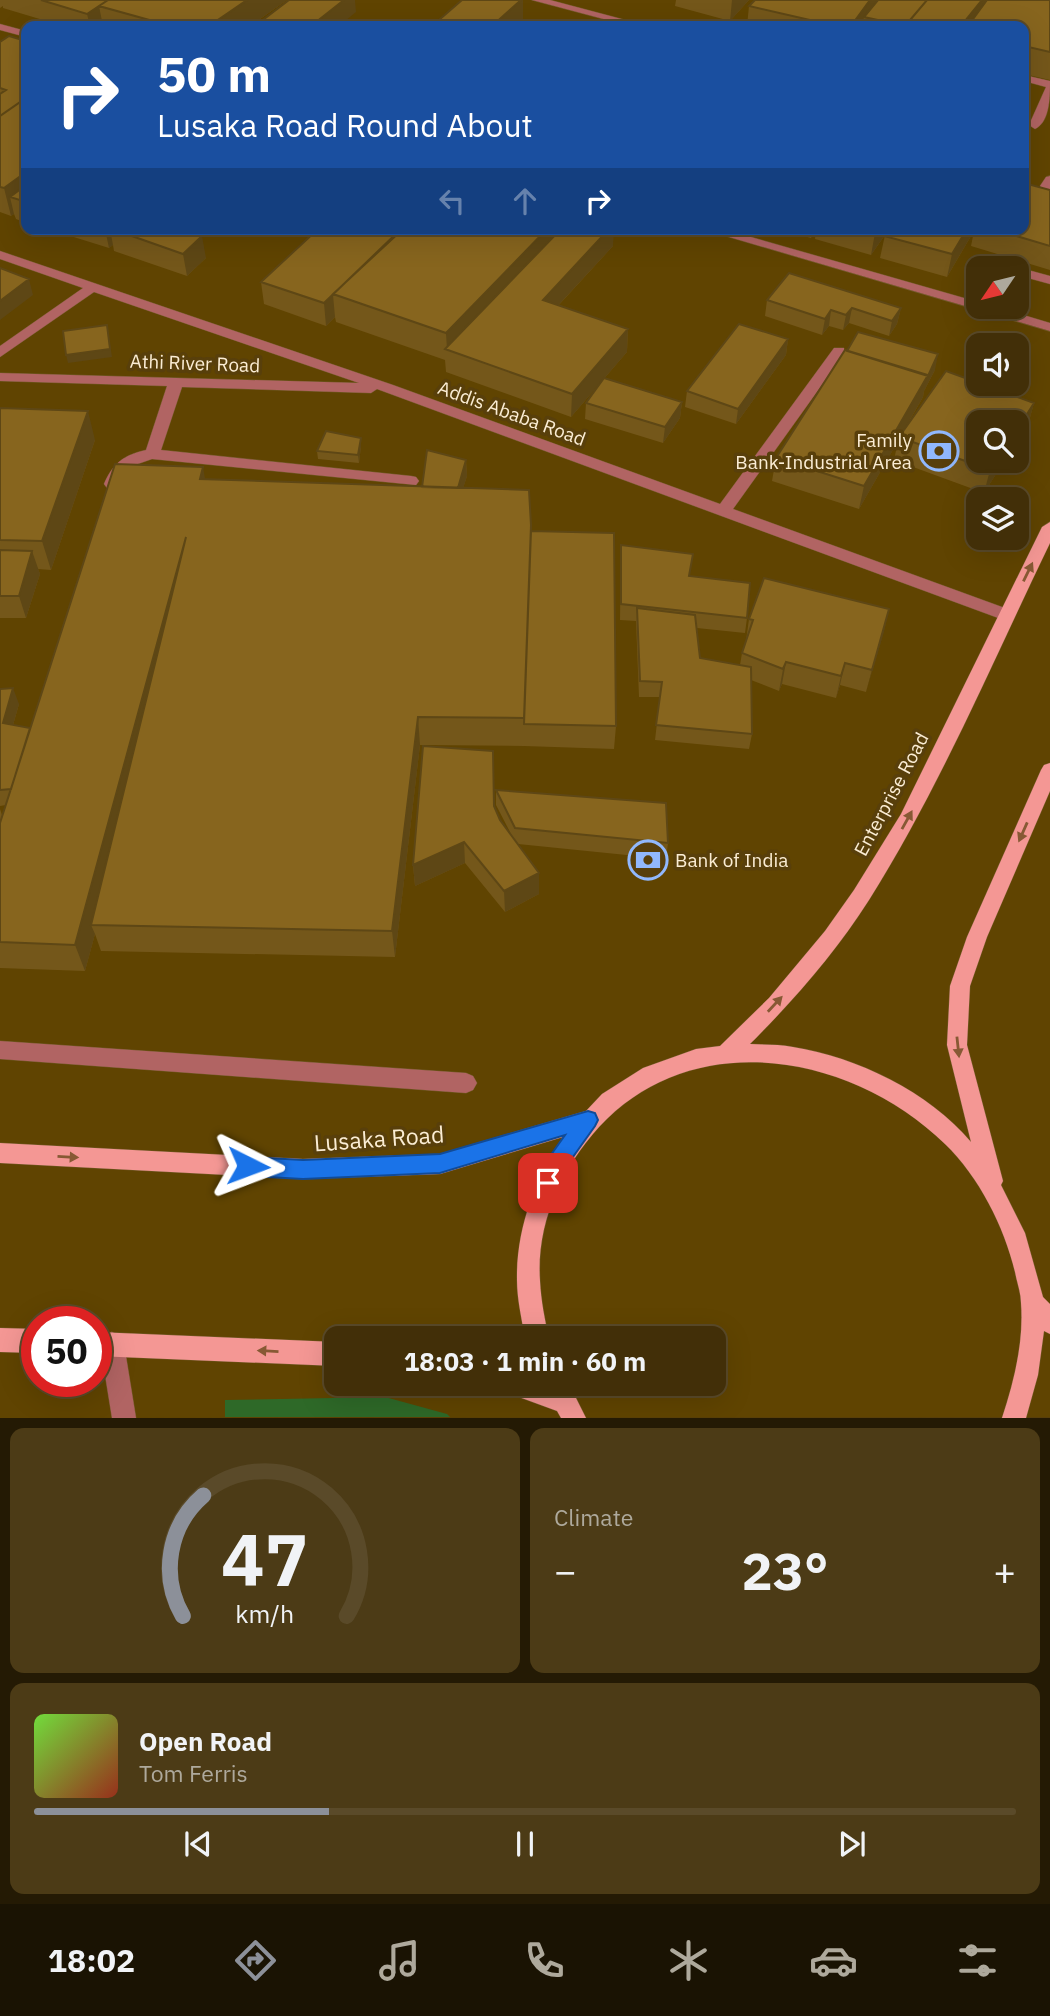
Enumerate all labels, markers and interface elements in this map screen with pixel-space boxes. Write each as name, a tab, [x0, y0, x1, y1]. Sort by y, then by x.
text: 50 m	[157, 42, 271, 105]
icon: right	[42, 49, 133, 140]
text: Lusaka Road Round About	[157, 104, 533, 146]
icon: left	[433, 182, 471, 220]
icon: ahead	[506, 182, 544, 220]
icon: right	[579, 182, 617, 220]
north arrow	[966, 256, 1029, 318]
map controls	[966, 256, 1029, 550]
button: sound	[966, 333, 1029, 396]
street label: Athi River Road	[129, 349, 261, 377]
street label: Addis Ababa Road	[435, 375, 589, 451]
button: search	[966, 410, 1029, 473]
place label: Family Bank-Industrial Area	[735, 428, 913, 474]
bank icon: Family Bank-Industrial Area	[918, 430, 960, 472]
button: layers	[966, 487, 1029, 550]
one-way arrow	[1023, 562, 1034, 582]
street label: Enterprise Road	[848, 728, 934, 860]
one-way arrow	[901, 810, 913, 830]
one-way arrow	[1017, 822, 1029, 842]
bank icon: Bank of India	[627, 839, 669, 881]
place label: Bank of India	[675, 848, 788, 872]
one-way arrow	[767, 995, 783, 1013]
one-way arrow	[953, 1036, 964, 1058]
street label: Lusaka Road	[313, 1118, 445, 1158]
position arrow	[211, 1129, 285, 1203]
one-way arrow	[57, 1151, 79, 1162]
pin	[518, 1153, 578, 1213]
icon: arrive	[529, 1164, 567, 1202]
speed limit sign: 50	[21, 1306, 112, 1397]
text: 18:03 · 1 min · 60 m	[404, 1344, 646, 1378]
one-way arrow	[257, 1346, 279, 1357]
text: Climate	[554, 1502, 633, 1532]
text: 47	[221, 1512, 309, 1607]
text: 23°	[742, 1537, 828, 1604]
text: −	[554, 1546, 577, 1595]
text: +	[993, 1546, 1016, 1595]
text: km/h	[236, 1597, 294, 1630]
text: Open Road	[139, 1724, 272, 1758]
text: Tom Ferris	[139, 1758, 248, 1788]
icon: previous	[179, 1825, 217, 1863]
icon: pause	[506, 1825, 544, 1863]
icon: next	[833, 1825, 871, 1863]
icon: directions	[231, 1936, 280, 1985]
icon: music	[375, 1936, 424, 1985]
icon: phone	[520, 1936, 569, 1985]
icon: climate	[664, 1936, 713, 1985]
icon: car	[809, 1936, 858, 1985]
icon: filters	[953, 1936, 1002, 1985]
text: 18:02	[48, 1939, 135, 1981]

